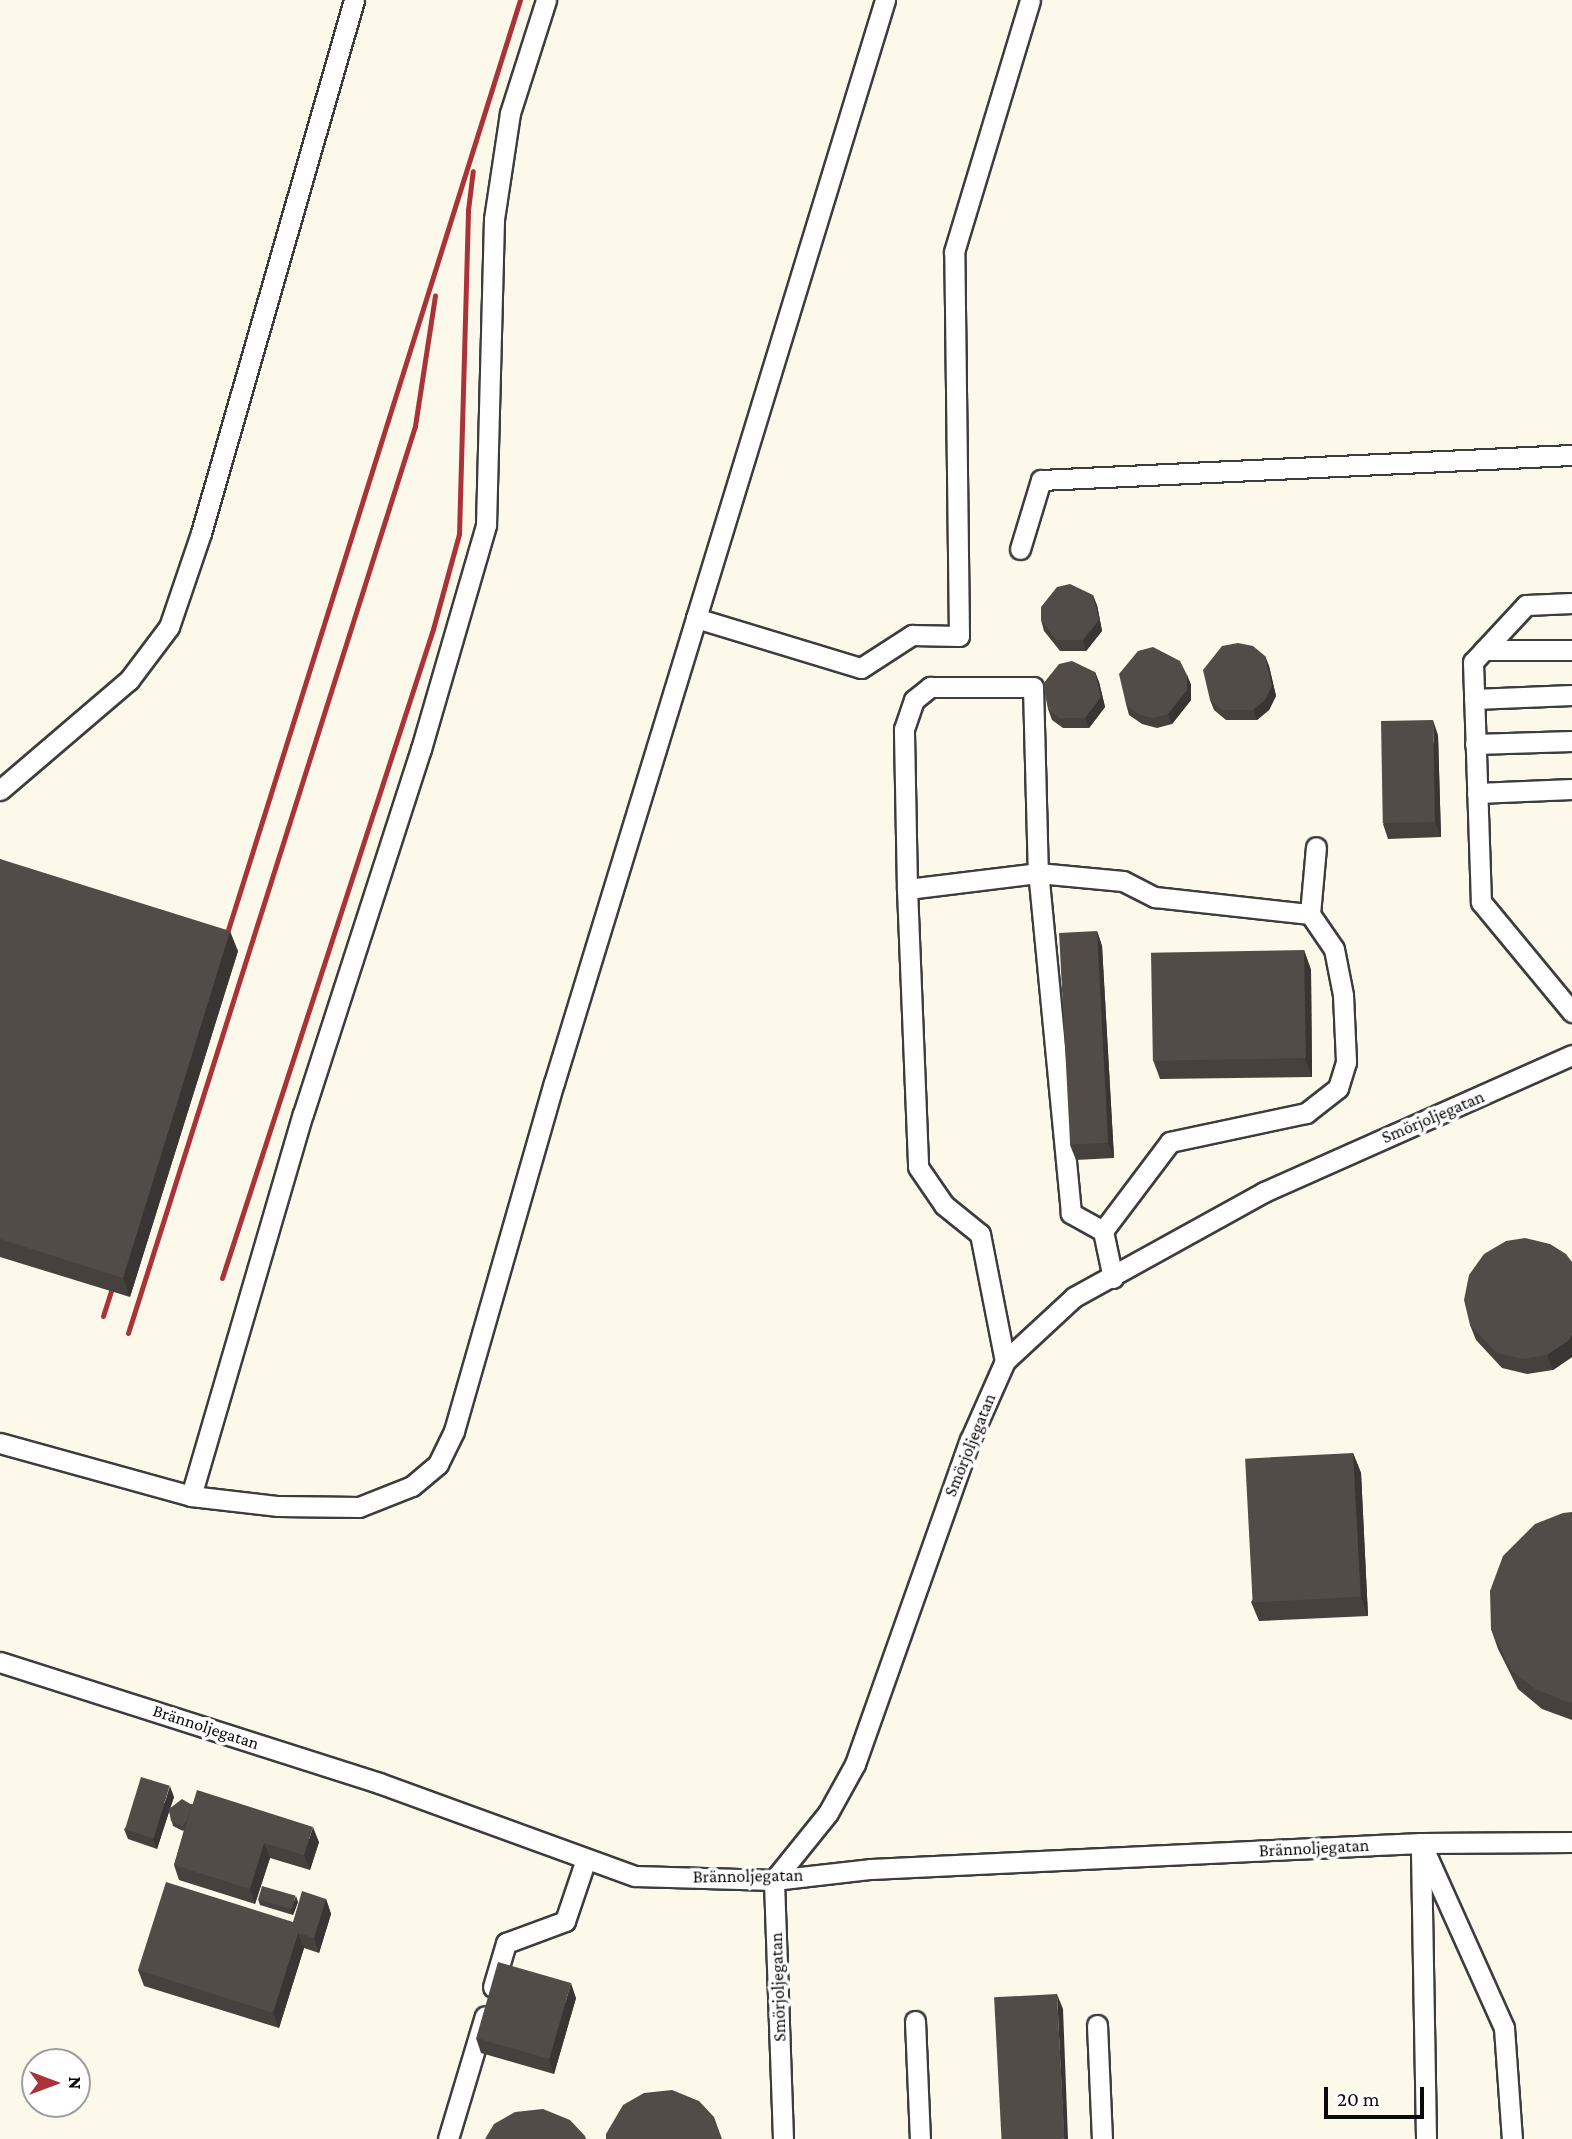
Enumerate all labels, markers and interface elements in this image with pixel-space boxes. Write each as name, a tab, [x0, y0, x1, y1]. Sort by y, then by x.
street label: Smörjoljegatan	[1378, 1086, 1488, 1148]
street label: Smörjoljegatan	[939, 1390, 1001, 1500]
street label: Brännoljegatan	[150, 1700, 262, 1754]
street label: Brännoljegatan	[1258, 1834, 1370, 1862]
street label: Brännoljegatan	[693, 1864, 803, 1888]
street label: Smörjoljegatan	[765, 1932, 791, 2042]
north arrow	[21, 2048, 91, 2118]
scale bar	[1327, 2072, 1427, 2116]
text: N	[65, 2077, 86, 2089]
text: 20 m	[1337, 2087, 1380, 2111]

